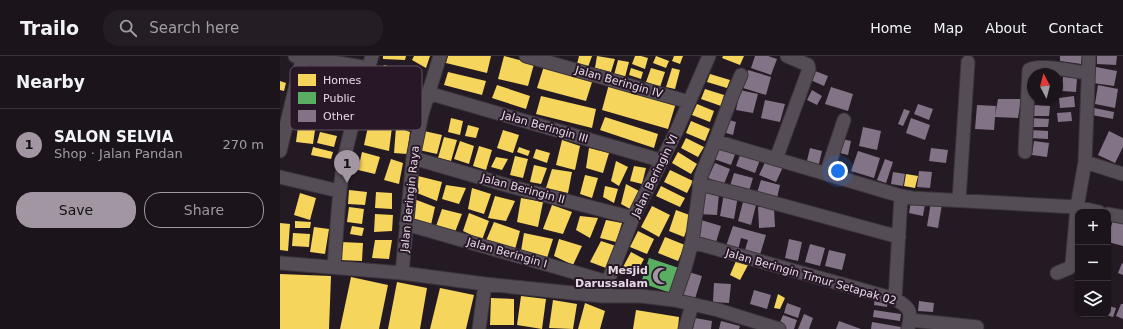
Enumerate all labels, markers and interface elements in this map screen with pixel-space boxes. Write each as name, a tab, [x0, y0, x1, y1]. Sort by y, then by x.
search box	[103, 10, 383, 46]
text: Trailo	[20, 17, 79, 39]
icon: search	[117, 17, 139, 39]
text: Search here	[149, 19, 239, 37]
text: Home	[870, 20, 912, 36]
text: Map	[934, 20, 963, 36]
text: About	[985, 20, 1027, 36]
text: Contact	[1049, 20, 1103, 36]
street label: Jalan Beringin IV	[573, 63, 665, 101]
legend	[290, 66, 422, 130]
north arrow	[1027, 68, 1063, 104]
text: Nearby	[16, 72, 85, 92]
text: Homes	[323, 74, 361, 87]
text: Public	[323, 92, 356, 105]
street label: Jalan Beringin III	[499, 108, 590, 146]
text: Other	[323, 110, 355, 123]
text: SALON SELVIA	[54, 128, 173, 146]
street label: Jalan Beringin VI	[629, 133, 681, 220]
text: 1	[24, 137, 34, 152]
text: 270 m	[222, 137, 264, 152]
street label: Jalan Beringin Raya	[398, 145, 422, 254]
text: Shop · Jalan Pandan	[54, 146, 183, 161]
pin: 1	[334, 150, 360, 183]
your location	[828, 161, 848, 181]
street label: Jalan Beringin II	[479, 171, 566, 206]
button: Save	[16, 192, 136, 228]
button: Share	[144, 192, 264, 228]
map controls	[1075, 209, 1111, 317]
button: +	[1075, 209, 1111, 245]
street label: Jalan Beringin I	[464, 235, 549, 271]
button: −	[1075, 245, 1111, 281]
street label: Jalan Beringin Timur Setapak 02	[723, 246, 898, 308]
place label: Mesjid Darussalam	[575, 264, 648, 290]
mosque icon: Mesjid Darussalam	[651, 266, 671, 286]
button: layers	[1075, 281, 1111, 317]

